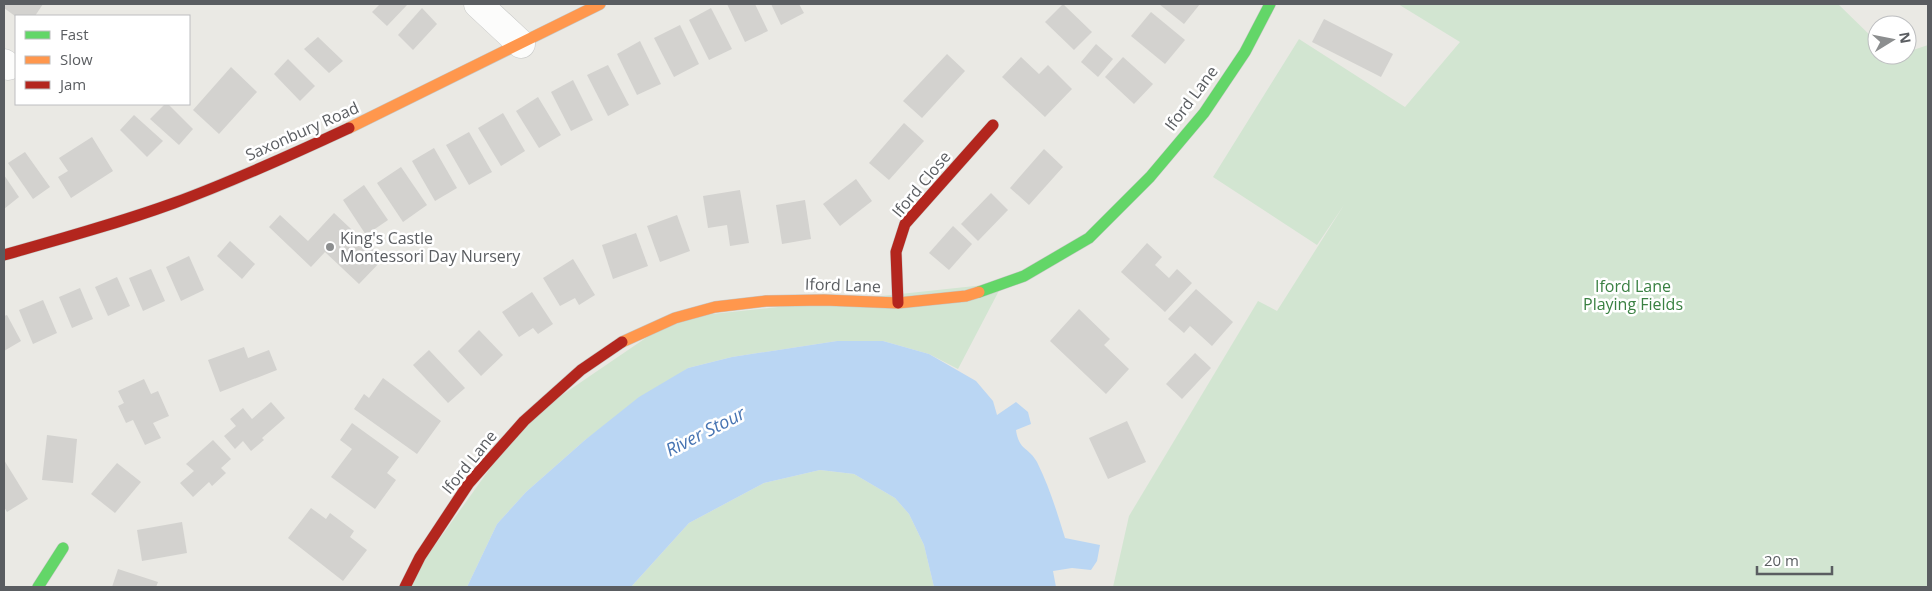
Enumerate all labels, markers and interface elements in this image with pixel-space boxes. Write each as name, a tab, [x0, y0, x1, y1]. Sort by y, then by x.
legend	[15, 15, 190, 105]
north arrow	[1867, 15, 1917, 65]
text: Fast	[60, 24, 89, 44]
text: N	[1895, 30, 1916, 45]
text: Slow	[60, 49, 93, 69]
street label: Iford Lane	[1159, 61, 1223, 135]
text: Jam	[58, 74, 86, 94]
street label: Saxonbury Road	[242, 96, 362, 166]
street label: Iford Close	[887, 146, 955, 222]
place label: King's Castle Montessori Day Nursery	[340, 227, 521, 267]
marker: King's Castle Montessori Day Nursery	[324, 241, 336, 253]
street label: Iford Lane	[805, 273, 881, 297]
park label: Iford Lane Playing Fields	[1583, 275, 1683, 315]
water label: River Stour	[661, 400, 750, 461]
street label: Iford Lane	[437, 426, 501, 498]
scale bar	[1757, 544, 1832, 576]
text: 20 m	[1764, 550, 1799, 570]

